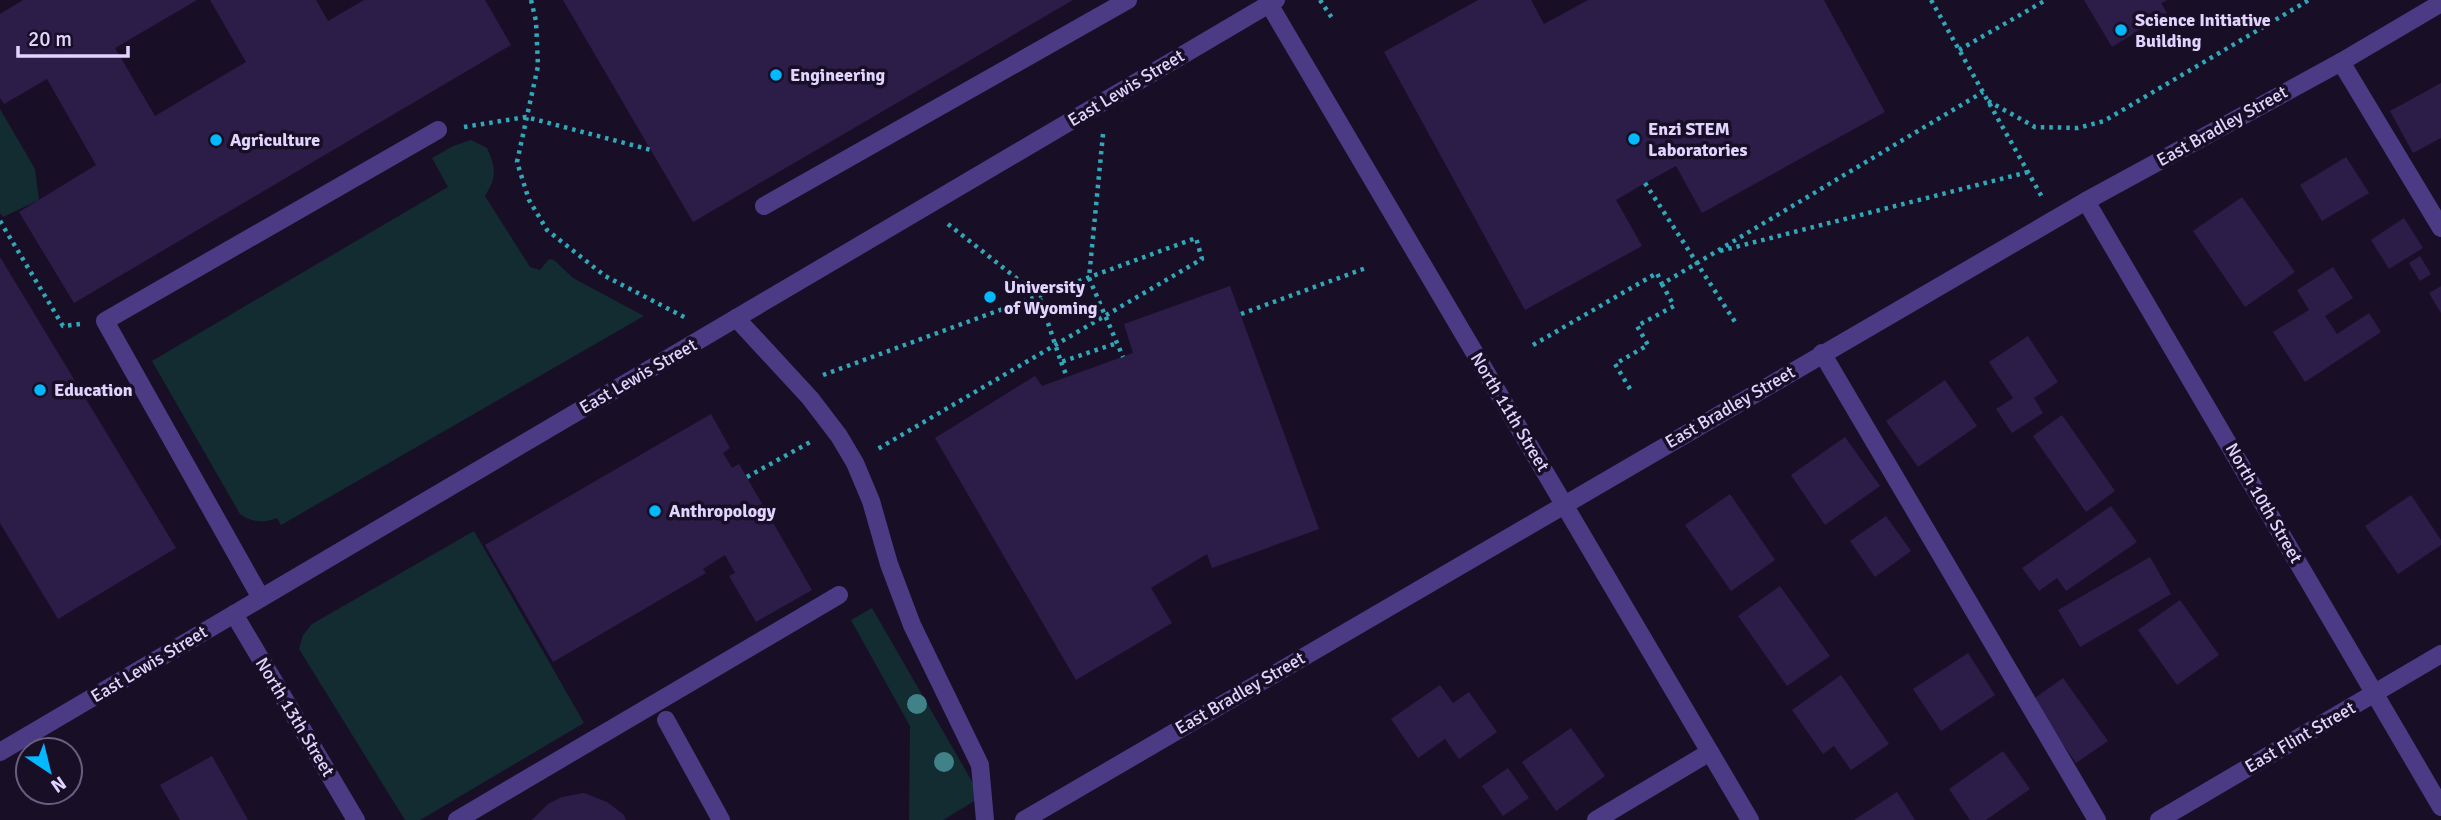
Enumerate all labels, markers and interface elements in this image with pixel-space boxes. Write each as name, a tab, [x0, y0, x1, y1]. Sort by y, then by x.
place label: Science Initiative Building	[2135, 9, 2271, 52]
scale bar	[18, 14, 128, 58]
marker: Science Initiative Building	[2113, 22, 2129, 38]
text: 20 m	[28, 26, 72, 52]
street label: East Lewis Street	[1064, 45, 1188, 131]
place label: Engineering	[790, 64, 886, 86]
marker: Engineering	[768, 67, 784, 83]
street label: East Bradley Street	[2153, 81, 2291, 171]
place label: Enzi STEM Laboratories	[1648, 118, 1748, 161]
place label: Agriculture	[230, 129, 320, 151]
marker: Enzi STEM Laboratories	[1626, 131, 1642, 147]
marker: Agriculture	[208, 132, 224, 148]
place label: University of Wyoming	[1004, 276, 1098, 319]
marker: University of Wyoming	[982, 289, 998, 305]
street label: East Lewis Street	[575, 333, 701, 419]
street label: North 11th Street	[1466, 348, 1554, 476]
street label: East Bradley Street	[1661, 361, 1799, 453]
place label: Education	[54, 379, 133, 401]
marker: Education	[32, 382, 48, 398]
street label: North 10th Street	[2221, 439, 2307, 567]
place label: Anthropology	[669, 500, 776, 522]
marker: Anthropology	[647, 503, 663, 519]
street label: East Lewis Street	[87, 621, 211, 707]
street label: East Bradley Street	[1171, 647, 1309, 739]
street label: North 13th Street	[251, 653, 339, 781]
street label: East Flint Street	[2241, 697, 2359, 777]
north arrow	[14, 736, 84, 806]
text: N	[46, 770, 70, 798]

